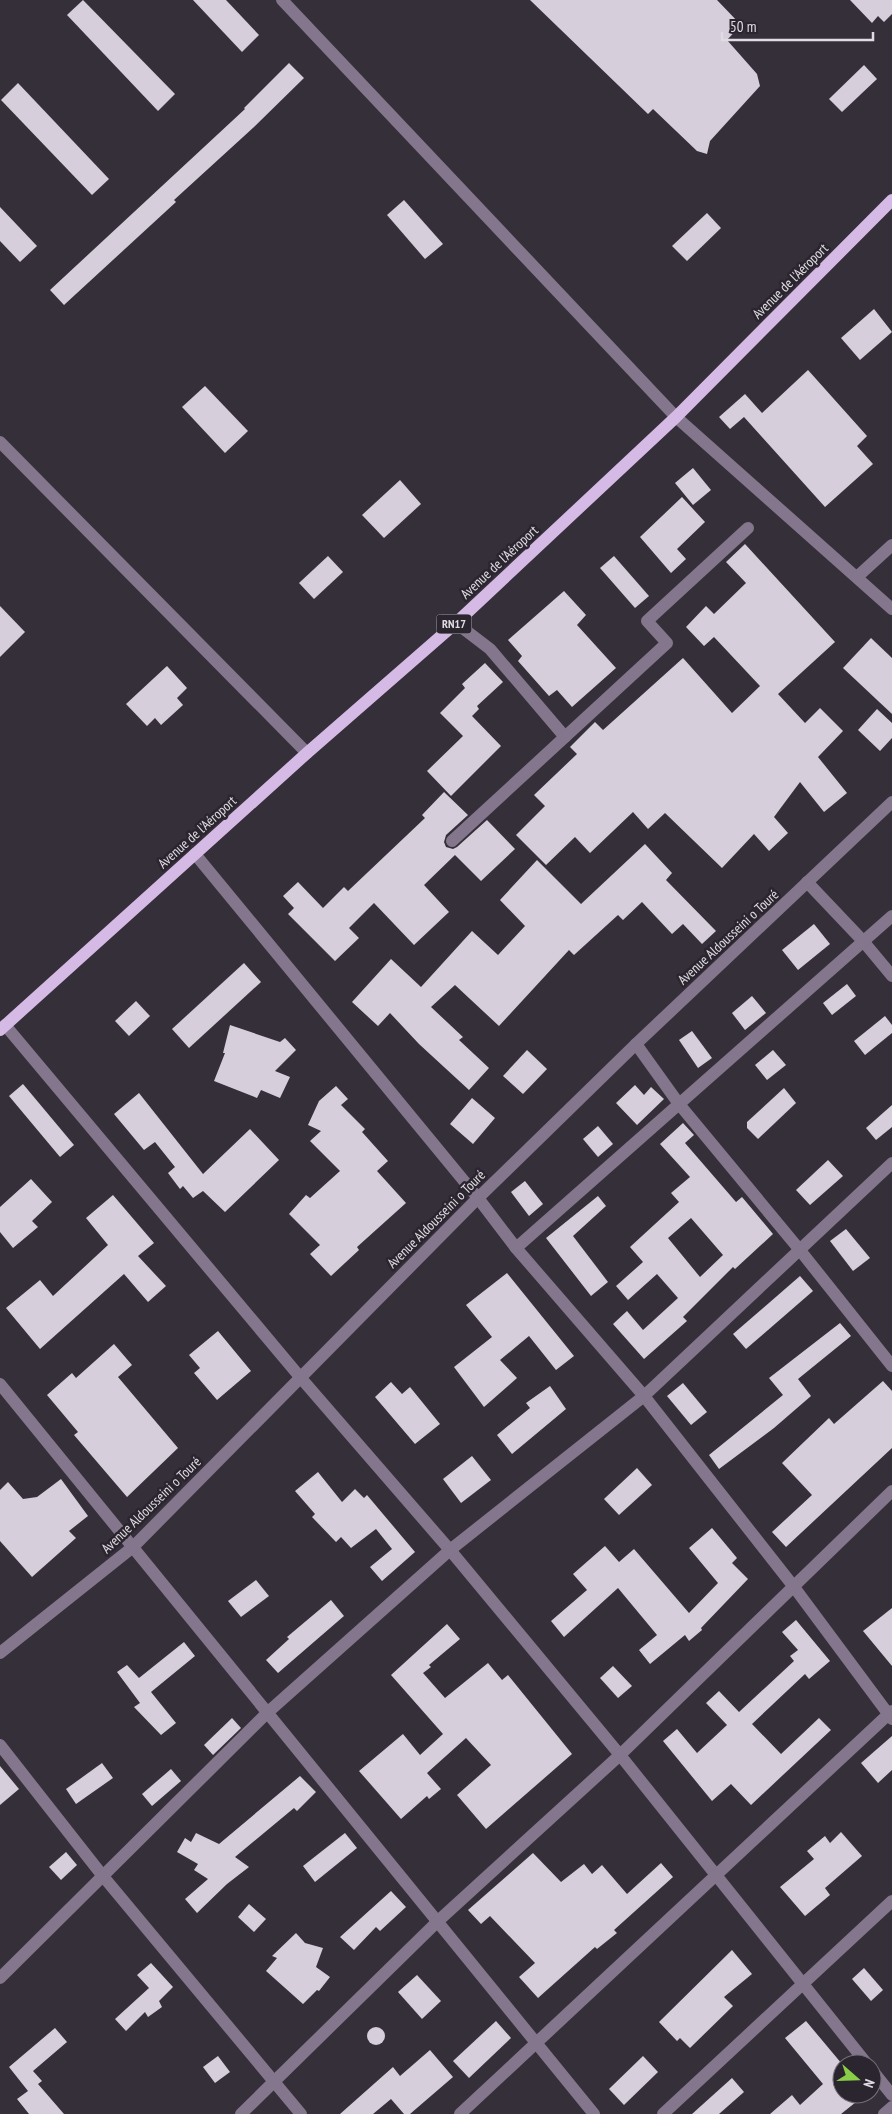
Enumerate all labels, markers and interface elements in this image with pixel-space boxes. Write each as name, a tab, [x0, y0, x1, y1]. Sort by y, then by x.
scale bar	[722, 10, 873, 42]
text: 50 m	[730, 17, 756, 36]
street label: Avenue de l'Aéroport	[748, 239, 832, 323]
street label: Avenue de l'Aéroport	[456, 521, 542, 603]
road number: RN17	[436, 614, 472, 634]
street label: Avenue de l'Aéroport	[154, 792, 240, 872]
street label: Avenue Aldousseini o Touré	[674, 885, 782, 988]
street label: Avenue Aldousseini o Touré	[383, 1166, 489, 1272]
street label: Avenue Aldousseini o Touré	[97, 1453, 205, 1557]
north arrow	[832, 2054, 882, 2104]
text: N	[859, 2077, 879, 2090]

